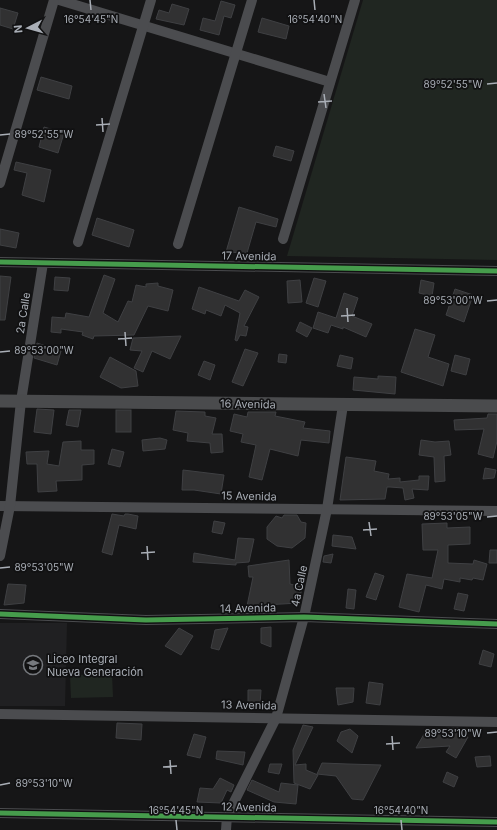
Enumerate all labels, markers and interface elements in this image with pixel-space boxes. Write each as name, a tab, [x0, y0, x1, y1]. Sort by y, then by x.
north arrow	[8, 8, 48, 48]
text: 16°54'45"N	[64, 13, 118, 25]
text: 16°54'40"N	[288, 13, 342, 25]
text: N	[11, 24, 25, 34]
text: 89°52'55"W	[424, 78, 483, 90]
text: 89°52'55"W	[15, 128, 74, 140]
street label: 17 Avenida	[221, 249, 277, 263]
street label: 2a Calle	[13, 291, 33, 335]
text: 89°53'00"W	[423, 294, 483, 306]
text: 89°53'00"W	[14, 344, 74, 356]
street label: 16 Avenida	[220, 397, 276, 411]
street label: 15 Avenida	[221, 489, 277, 503]
text: 89°53'05"W	[423, 510, 483, 522]
text: 89°53'05"W	[14, 561, 74, 573]
street label: 4a Calle	[288, 564, 310, 608]
street label: 14 Avenida	[220, 601, 276, 615]
place label: Liceo Integral Nueva Generación	[47, 652, 143, 679]
school or university icon: Liceo Integral Nueva Generación	[22, 654, 44, 676]
street label: 13 Avenida	[221, 698, 277, 712]
text: 89°53'10"W	[424, 727, 482, 739]
text: 89°53'10"W	[15, 777, 73, 789]
street label: 12 Avenida	[221, 800, 277, 814]
text: 16°54'45"N	[149, 804, 203, 816]
text: 16°54'40"N	[374, 804, 428, 816]

